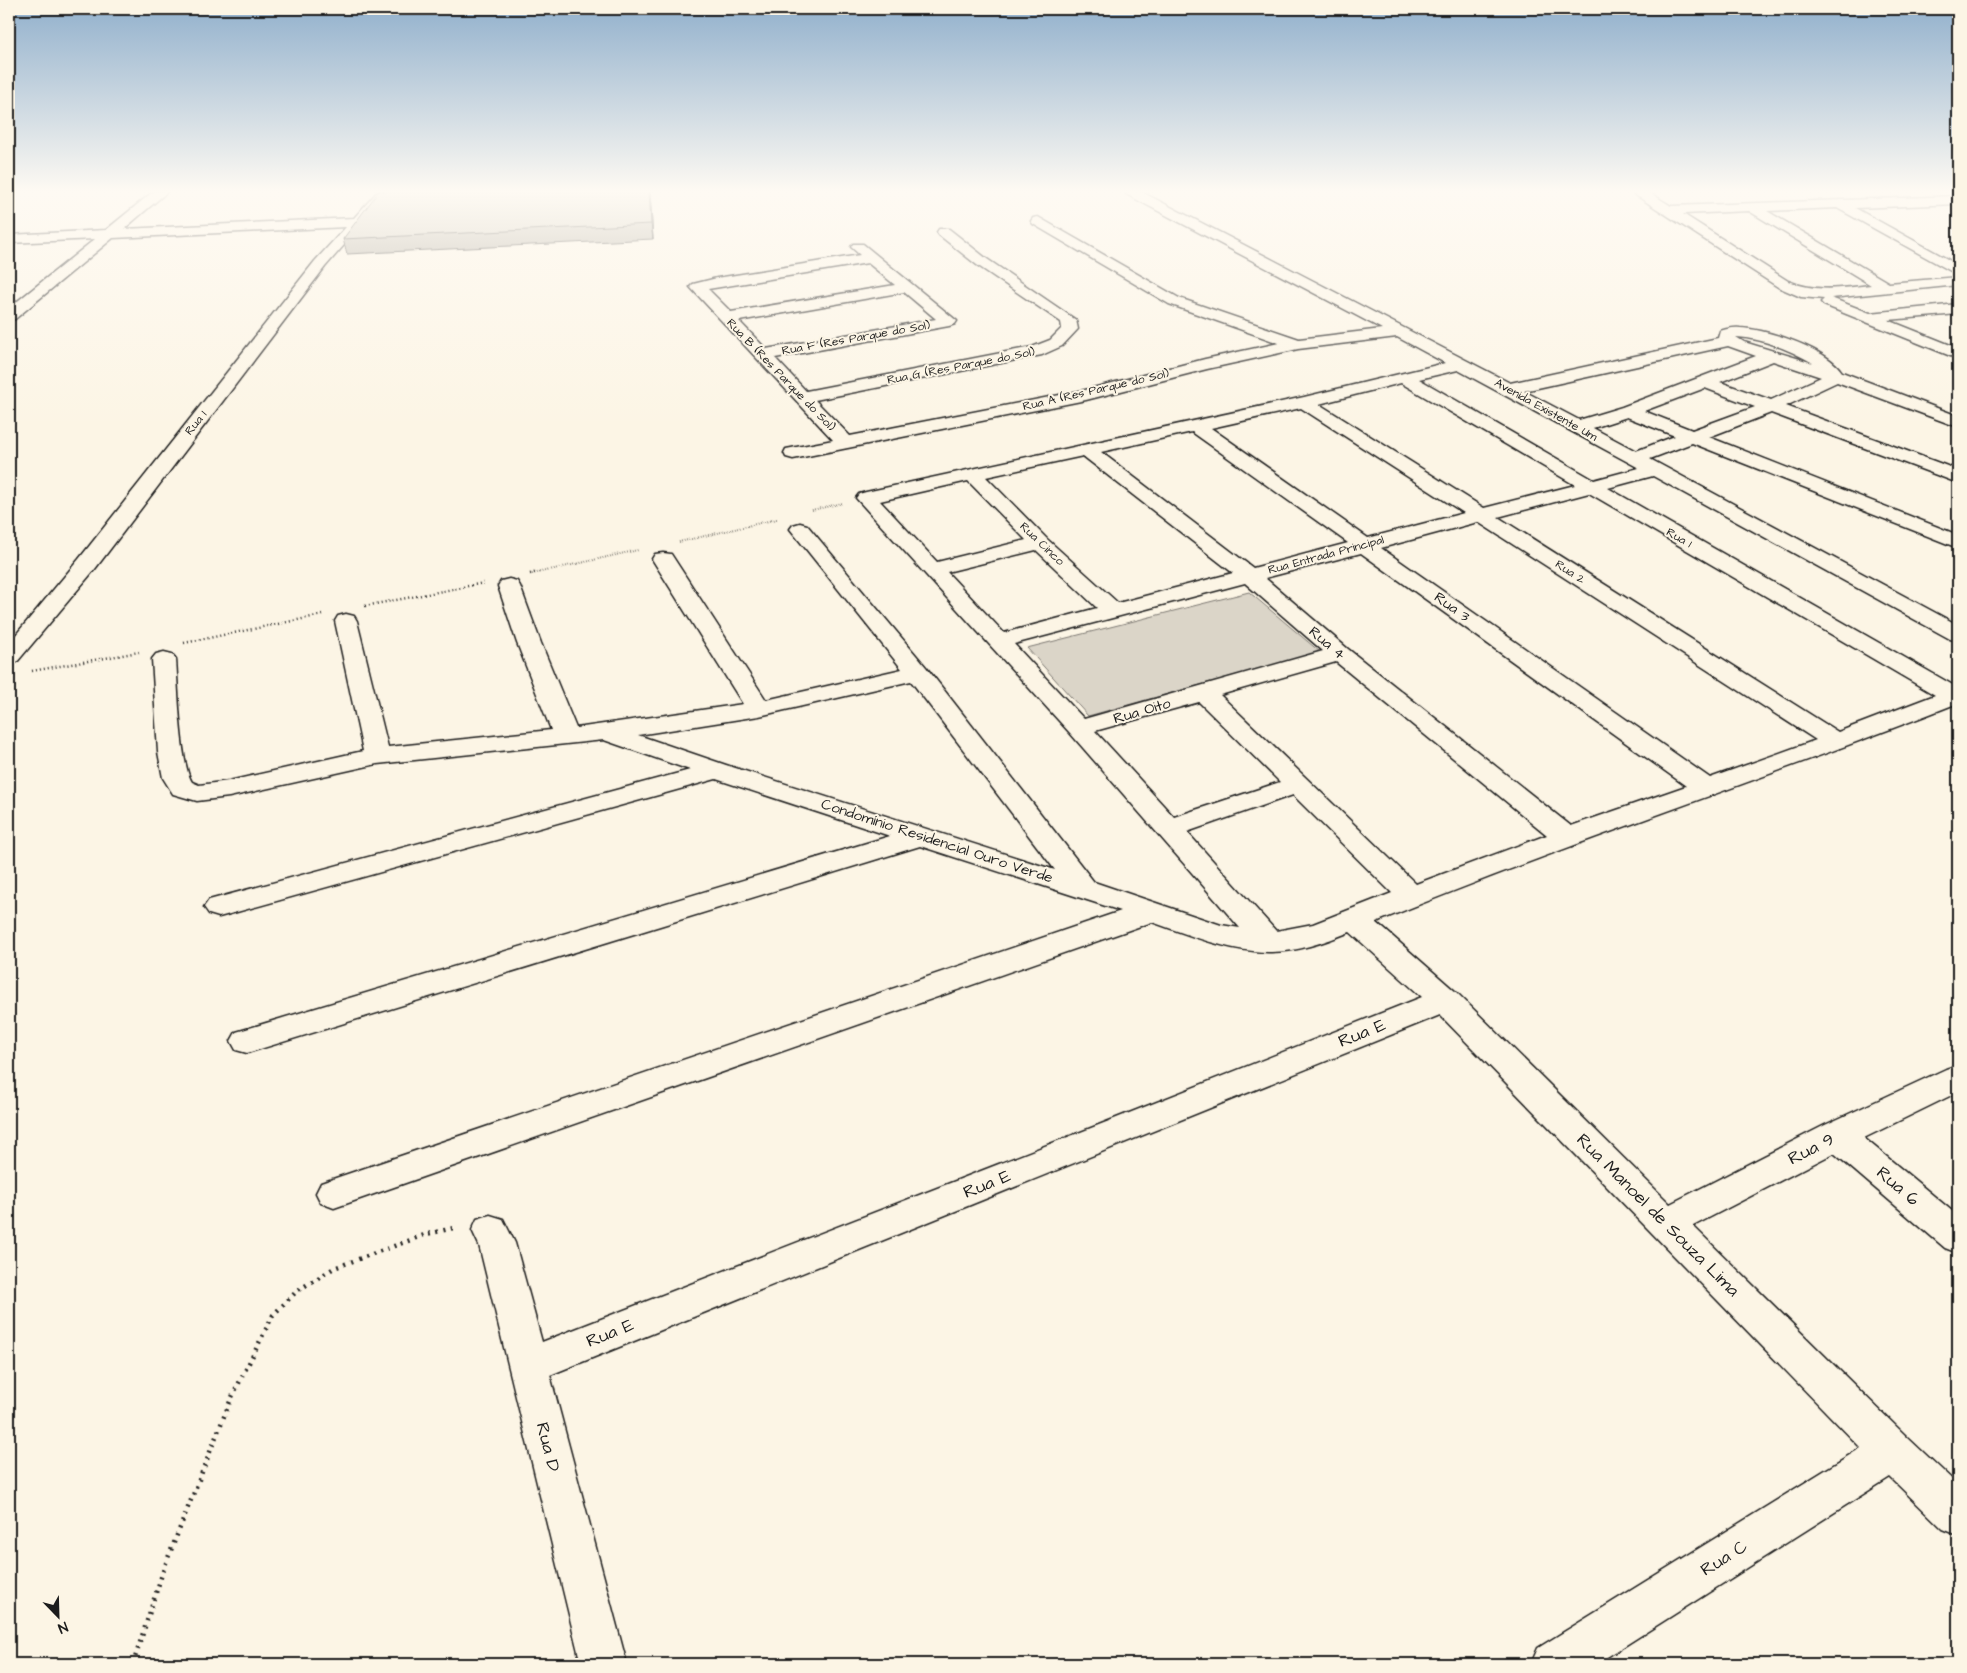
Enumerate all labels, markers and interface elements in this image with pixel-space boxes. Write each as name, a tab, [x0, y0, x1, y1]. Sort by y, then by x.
street label: Rua B (Res Parque do Sol)	[723, 315, 839, 435]
street label: Rua F (Res Parque do Sol)	[781, 317, 931, 359]
street label: Rua G (Res Parque do Sol)	[886, 343, 1036, 389]
street label: Rua A (Res Parque do Sol)	[1021, 365, 1171, 415]
street label: Avenida Existente Um	[1491, 375, 1601, 446]
street label: Rua 1	[181, 407, 211, 439]
street label: Rua Cinco	[1016, 518, 1068, 570]
street label: Rua 1	[1663, 524, 1695, 552]
street label: Rua Entrada Principal	[1266, 531, 1386, 579]
street label: Rua 2	[1552, 556, 1588, 588]
street label: Rua 3	[1430, 587, 1475, 627]
street label: Rua 4	[1304, 621, 1350, 665]
street label: Rua Oito	[1111, 693, 1174, 729]
street label: Condomínio Residencial Ouro Verde	[818, 794, 1056, 888]
street label: Rua E	[1335, 1012, 1390, 1054]
street label: Rua 9	[1784, 1127, 1838, 1171]
street label: Rua Manoel de Souza Lima	[1571, 1128, 1745, 1302]
street label: Rua 6	[1871, 1160, 1925, 1212]
street label: Rua E	[960, 1163, 1015, 1205]
street label: Rua E	[583, 1312, 638, 1354]
street label: Rua D	[530, 1420, 566, 1475]
street label: Rua C	[1696, 1534, 1752, 1582]
north arrow	[32, 1590, 82, 1640]
text: N	[55, 1616, 71, 1638]

